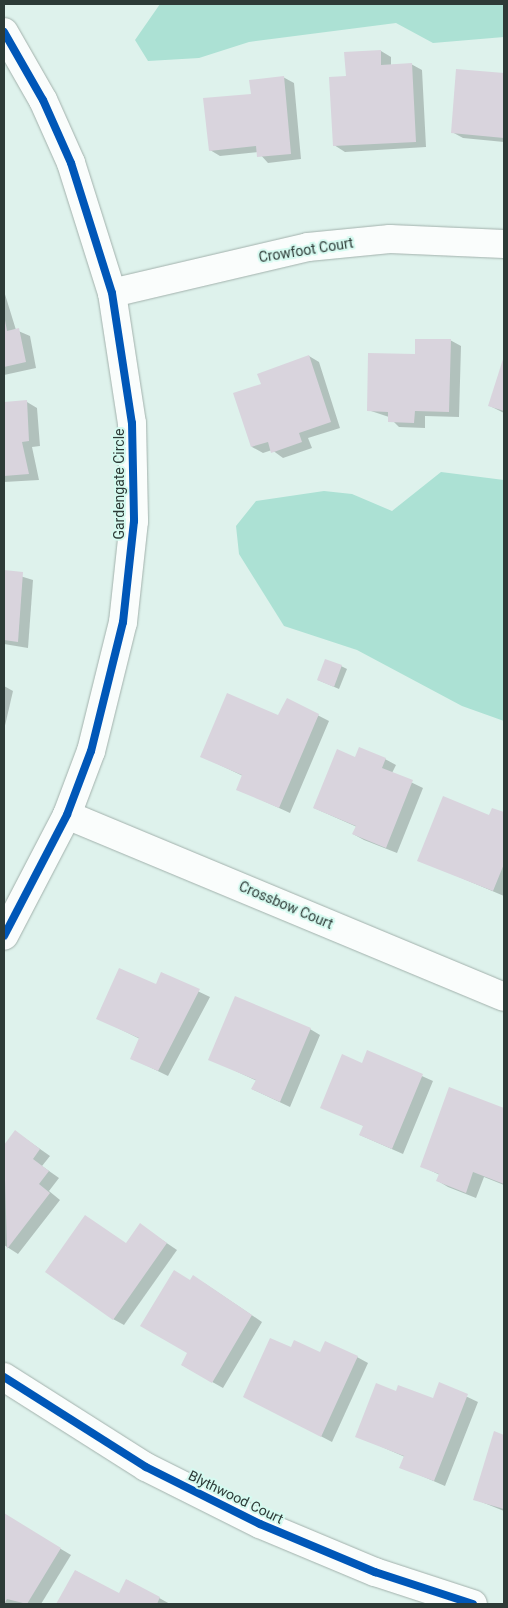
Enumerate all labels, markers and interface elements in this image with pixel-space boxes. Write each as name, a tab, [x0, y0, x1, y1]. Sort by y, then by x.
street label: Crowfoot Court	[257, 234, 355, 266]
street label: Gardengate Circle	[111, 428, 127, 540]
street label: Crossbow Court	[236, 878, 336, 932]
street label: Blythwood Court	[186, 1467, 286, 1527]

